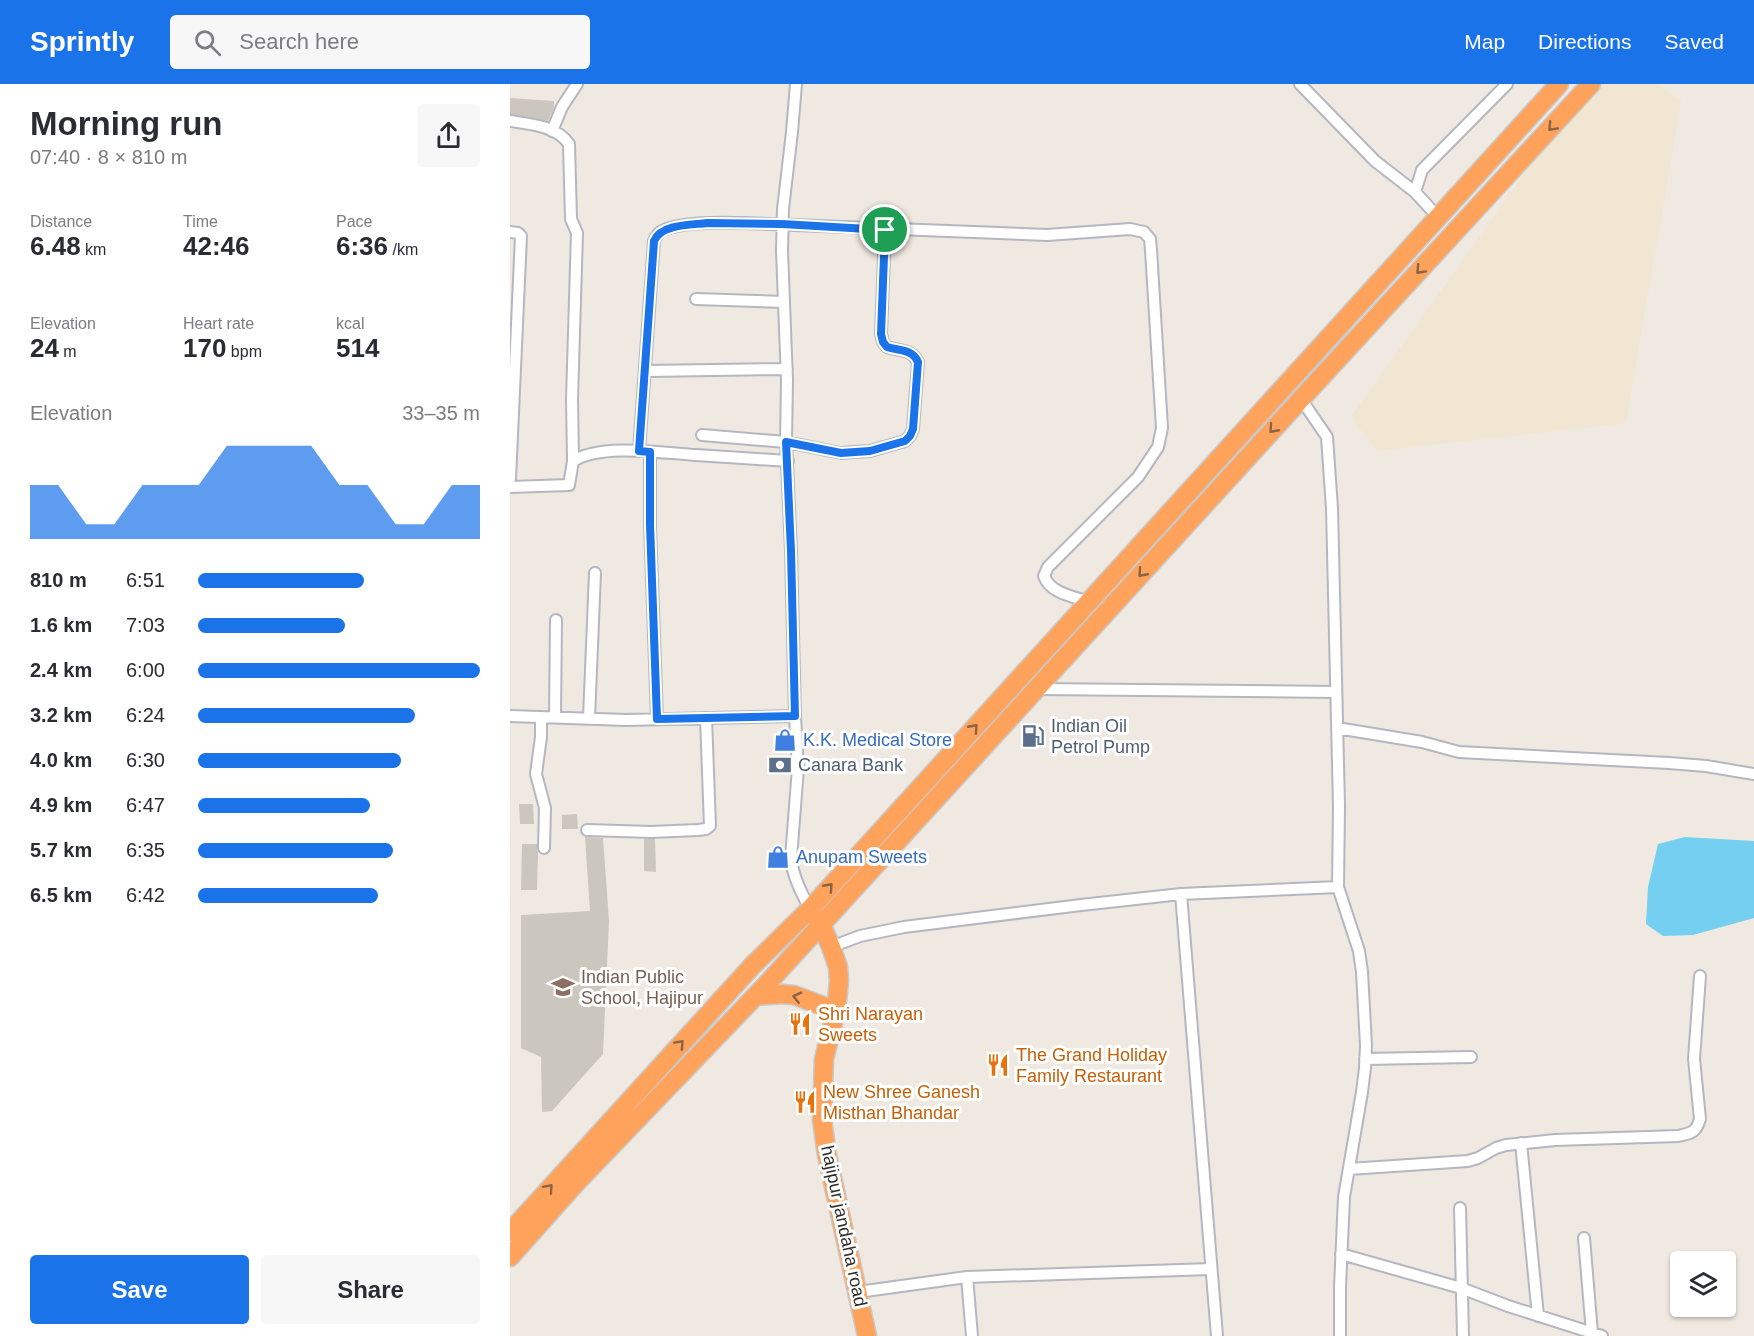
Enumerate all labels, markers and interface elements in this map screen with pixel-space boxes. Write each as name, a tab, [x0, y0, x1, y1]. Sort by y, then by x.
search box	[170, 15, 590, 69]
text: Sprintly	[30, 26, 134, 57]
icon: search	[191, 26, 224, 59]
text: Search here	[239, 29, 359, 54]
text: Map	[1464, 30, 1505, 53]
text: Directions	[1538, 30, 1631, 53]
text: Saved	[1664, 30, 1724, 53]
button: share	[417, 104, 480, 167]
text: Morning run	[30, 105, 222, 142]
one-way arrow	[1548, 120, 1559, 131]
text: 07:40 · 8 × 810 m	[30, 146, 187, 168]
pin	[859, 204, 910, 255]
text: Distance	[30, 213, 92, 230]
text: Time	[183, 213, 218, 230]
text: Pace	[336, 213, 372, 230]
icon: arrive	[868, 213, 901, 246]
text: 6.48	[30, 231, 81, 261]
text: 42:46	[183, 231, 250, 261]
text: 6:36	[336, 231, 388, 261]
text: km	[81, 241, 106, 258]
text: /km	[388, 241, 418, 258]
one-way arrow	[1416, 263, 1427, 274]
text: Elevation	[30, 315, 96, 332]
text: Heart rate	[183, 315, 254, 332]
text: kcal	[336, 315, 364, 332]
text: 24	[30, 333, 59, 363]
text: 170	[183, 333, 226, 363]
text: 514	[336, 333, 379, 363]
text: m	[59, 343, 77, 360]
text: bpm	[226, 343, 262, 360]
text: Elevation	[30, 402, 112, 424]
text: 33–35 m	[402, 402, 480, 424]
one-way arrow	[1269, 422, 1280, 433]
one-way arrow	[1138, 566, 1149, 577]
text: 810 m	[30, 569, 87, 591]
text: 6:51	[126, 569, 165, 591]
text: 1.6 km	[30, 614, 92, 636]
text: 7:03	[126, 614, 165, 636]
text: 2.4 km	[30, 659, 92, 681]
text: 6:00	[126, 659, 165, 681]
text: 3.2 km	[30, 704, 92, 726]
text: 6:24	[126, 704, 165, 726]
place label: Indian Oil Petrol Pump	[1051, 716, 1150, 757]
fuel station icon: Indian Oil Petrol Pump	[1020, 723, 1046, 749]
one-way arrow	[967, 724, 978, 735]
shop icon: K.K. Medical Store	[772, 727, 798, 753]
place label: K.K. Medical Store	[803, 730, 952, 750]
text: 4.0 km	[30, 749, 92, 771]
text: 6:30	[126, 749, 165, 771]
bank icon: Canara Bank	[767, 752, 793, 778]
place label: Canara Bank	[798, 755, 904, 775]
text: 4.9 km	[30, 794, 92, 816]
text: 6:47	[126, 794, 165, 816]
text: 5.7 km	[30, 839, 92, 861]
text: 6:35	[126, 839, 165, 861]
shop icon: Anupam Sweets	[765, 844, 791, 870]
place label: Anupam Sweets	[796, 847, 927, 867]
text: 6.5 km	[30, 884, 92, 906]
text: 6:42	[126, 884, 165, 906]
one-way arrow	[822, 884, 833, 894]
place label: Indian Public School, Hajipur	[581, 967, 703, 1008]
school or university icon: Indian Public School, Hajipur	[550, 974, 576, 1000]
one-way arrow	[792, 991, 802, 1004]
place label: Shri Narayan Sweets	[818, 1004, 923, 1045]
restaurant icon: Shri Narayan Sweets	[787, 1011, 813, 1037]
one-way arrow	[673, 1040, 684, 1050]
place label: The Grand Holiday Family Restaurant	[1016, 1045, 1167, 1086]
restaurant icon: The Grand Holiday Family Restaurant	[985, 1052, 1011, 1078]
place label: New Shree Ganesh Misthan Bhandar	[823, 1082, 980, 1123]
restaurant icon: New Shree Ganesh Misthan Bhandar	[792, 1089, 818, 1115]
street label: hajipur jandaha road	[817, 1144, 871, 1308]
one-way arrow	[542, 1184, 553, 1195]
map controls	[1670, 1251, 1736, 1317]
button: layers	[1670, 1251, 1736, 1317]
button: Save	[30, 1255, 249, 1324]
button: Share	[261, 1255, 480, 1324]

